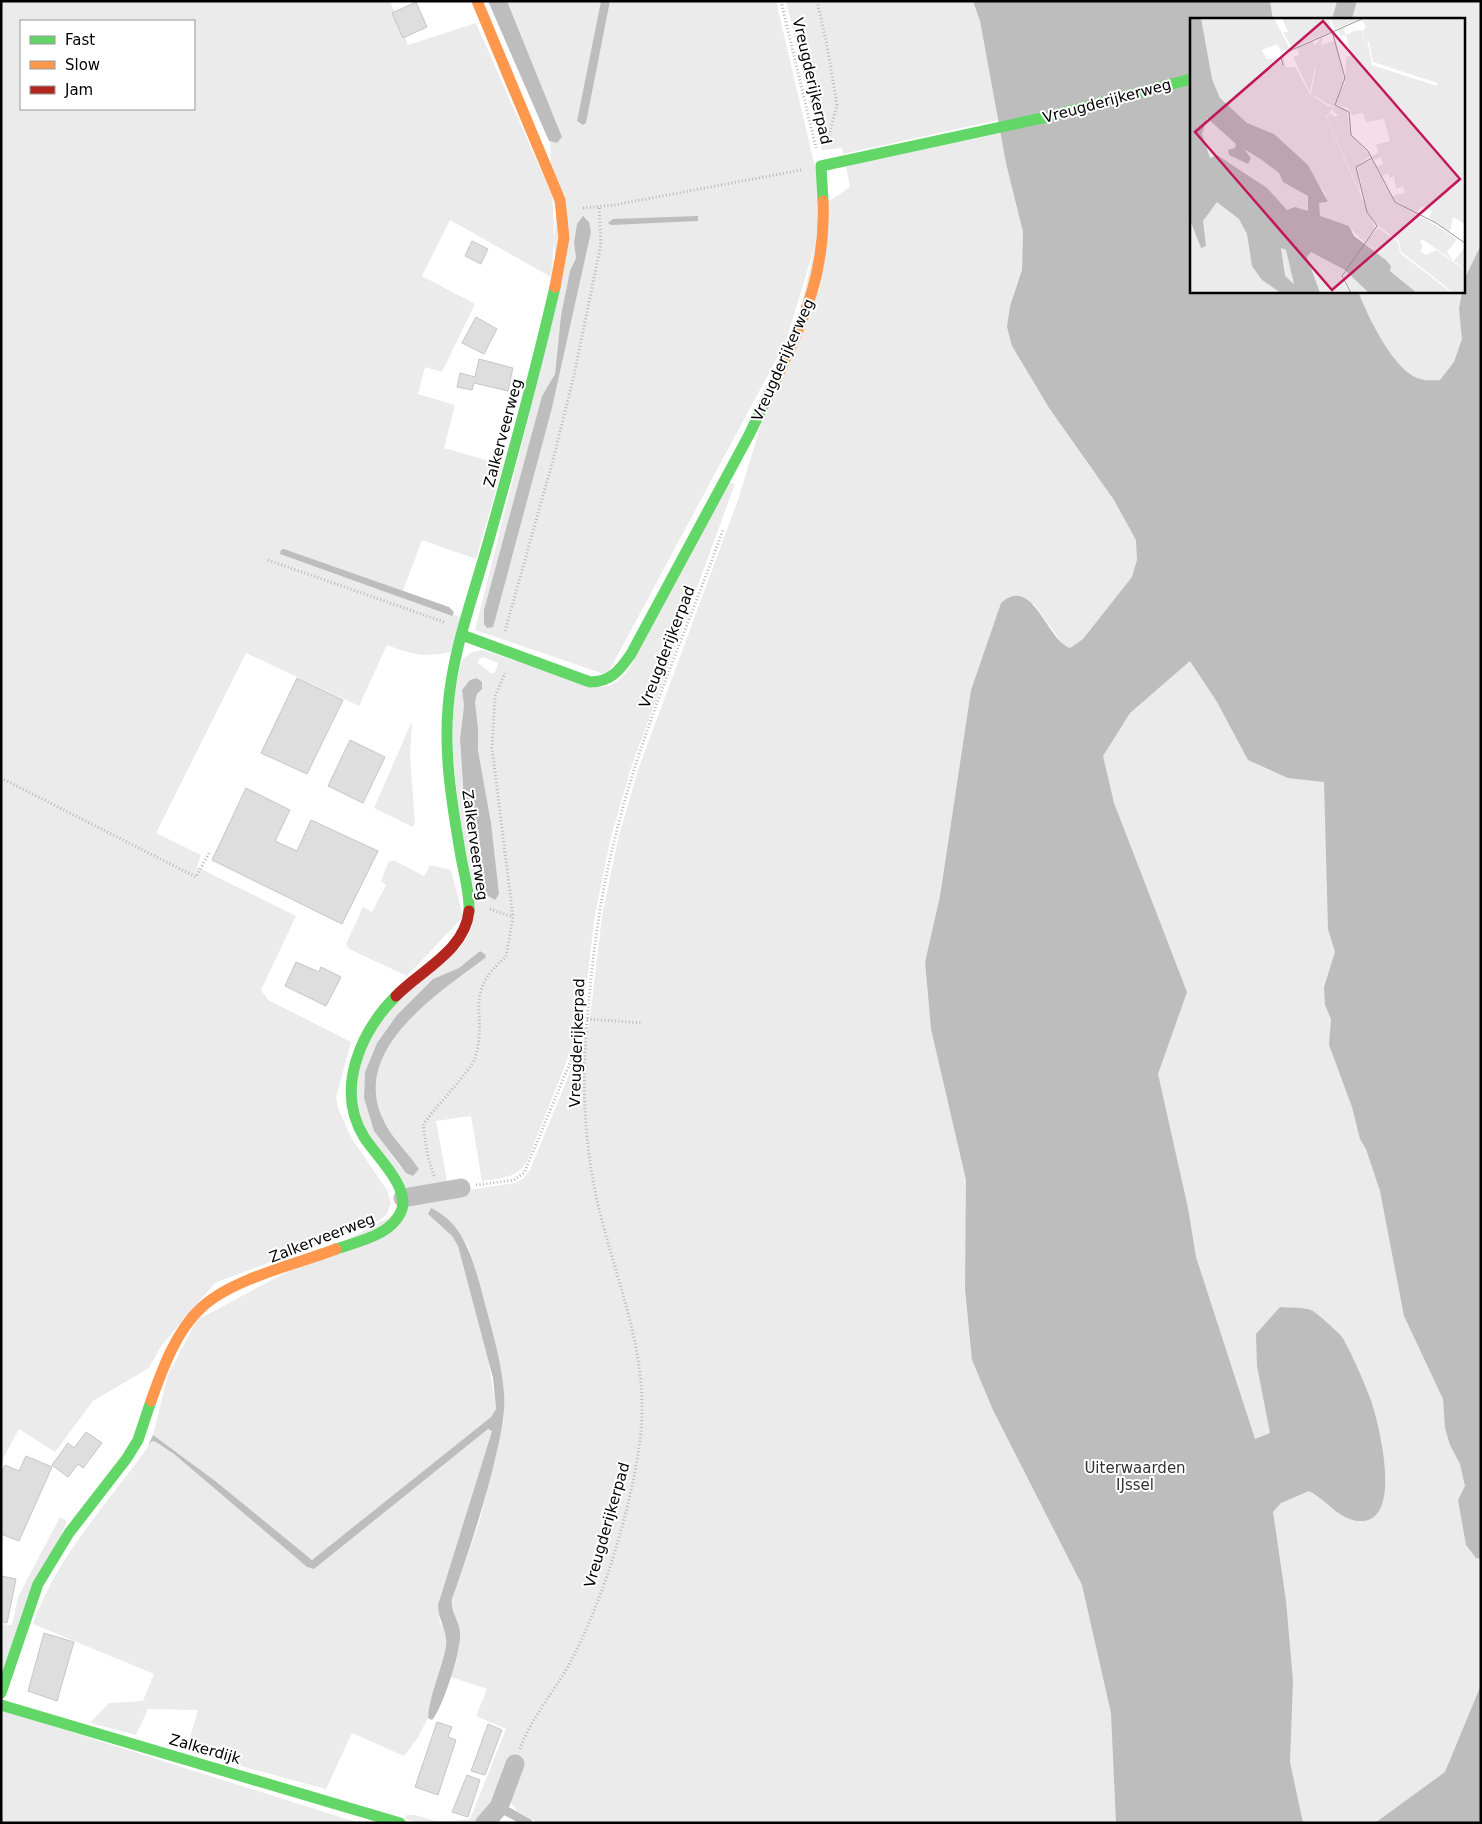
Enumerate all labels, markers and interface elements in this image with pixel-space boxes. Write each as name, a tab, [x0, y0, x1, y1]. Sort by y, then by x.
street label: Vreugderijkerpad	[789, 16, 835, 146]
inset map	[1190, 18, 1464, 292]
legend	[20, 20, 195, 110]
text: Fast	[65, 31, 95, 49]
text: Slow	[65, 56, 100, 74]
street label: Vreugderijkerweg	[1041, 75, 1173, 127]
text: Jam	[64, 81, 93, 99]
street label: Vreugderijkerweg	[748, 296, 818, 424]
street label: Zalkerveerweg	[480, 377, 526, 489]
street label: Vreugderijkerpad	[635, 583, 699, 711]
street label: Zalkerveerweg	[458, 788, 492, 902]
street label: Vreugderijkerpad	[566, 978, 588, 1108]
street label: Zalkerveerweg	[267, 1210, 377, 1266]
park label: Uiterwaarden IJssel	[1084, 1459, 1186, 1494]
street label: Vreugderijkerpad	[581, 1460, 633, 1590]
street label: Zalkerdijk	[167, 1730, 243, 1768]

